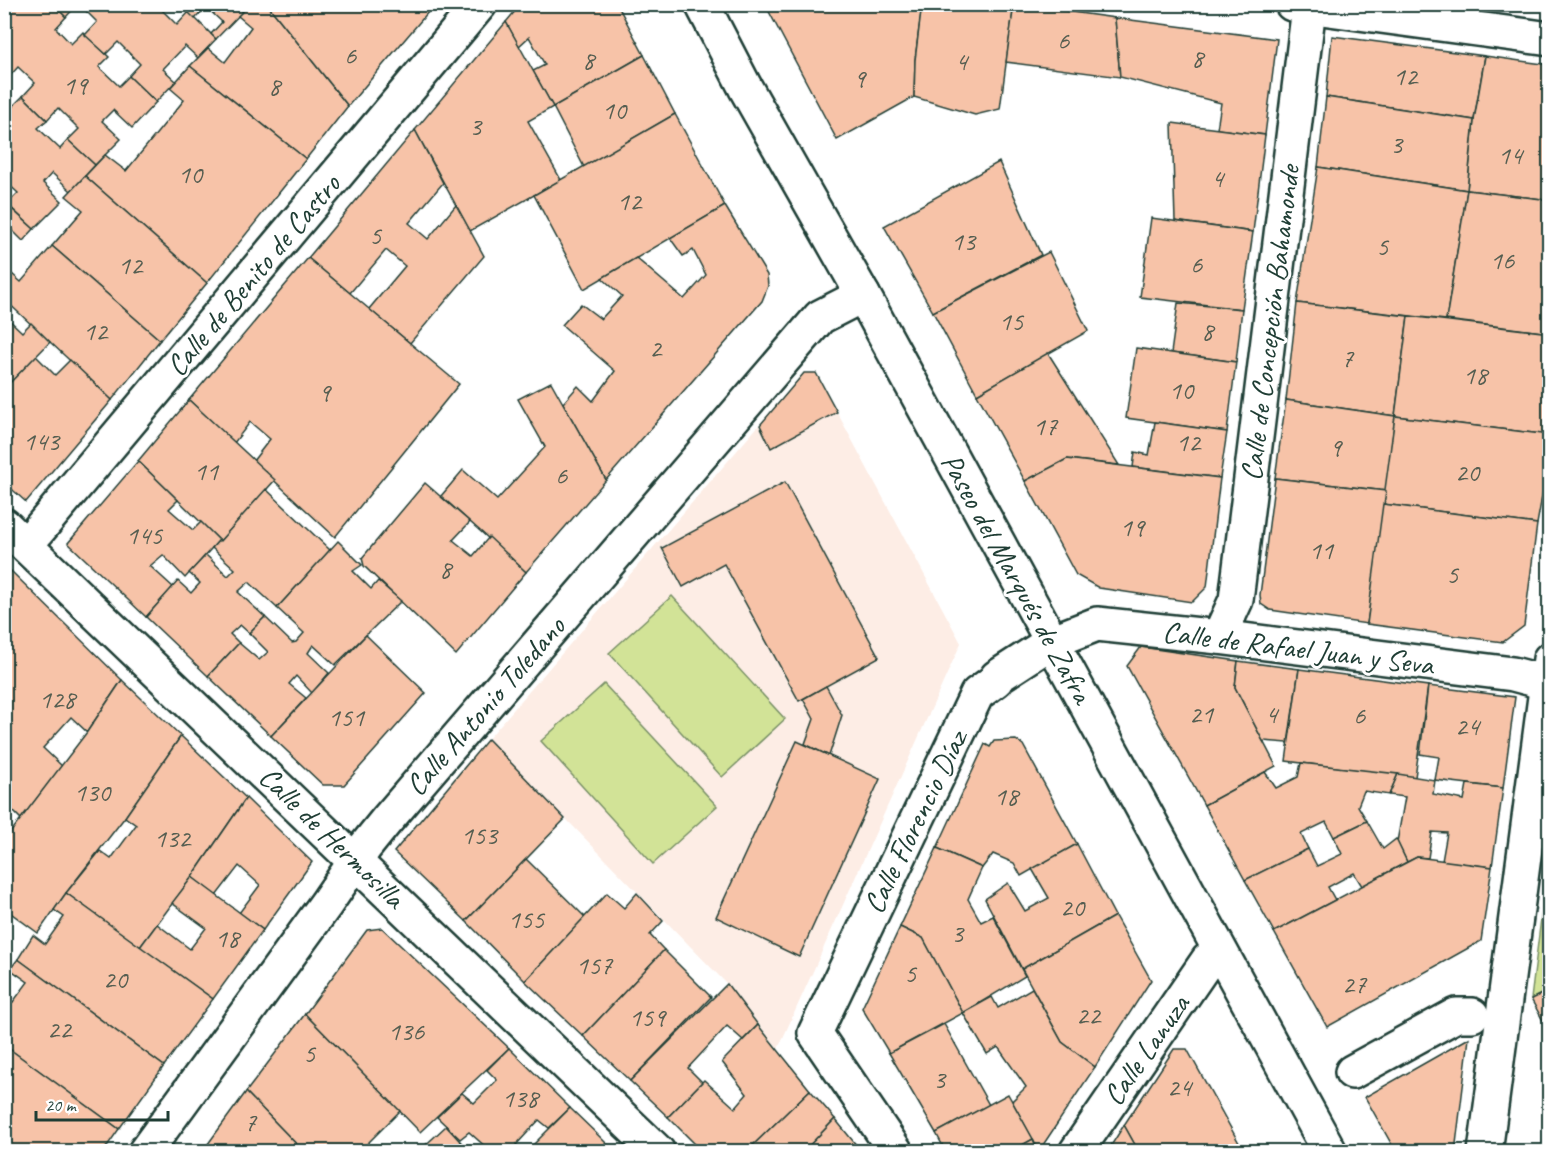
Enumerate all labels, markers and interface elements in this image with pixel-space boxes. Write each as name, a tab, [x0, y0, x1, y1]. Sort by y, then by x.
house number: 6	[1057, 23, 1070, 57]
house number: 6	[344, 38, 357, 72]
house number: 8	[1191, 41, 1206, 75]
house number: 8	[582, 43, 597, 77]
house number: 4	[955, 44, 970, 78]
house number: 12	[1393, 59, 1419, 93]
house number: 9	[853, 61, 867, 95]
house number: 19	[63, 68, 89, 102]
house number: 8	[268, 69, 283, 103]
house number: 10	[602, 93, 628, 127]
house number: 3	[469, 109, 483, 143]
house number: 3	[1390, 127, 1404, 161]
house number: 14	[1498, 138, 1525, 172]
house number: 10	[178, 157, 204, 191]
house number: 4	[1211, 161, 1226, 195]
street label: Calle de Concepción Bahamonde	[1232, 161, 1308, 483]
street label: Calle de Benito de Castro	[157, 165, 349, 384]
house number: 12	[617, 184, 643, 218]
house number: 5	[369, 218, 383, 252]
house number: 13	[951, 224, 977, 258]
house number: 5	[1376, 229, 1390, 263]
house number: 16	[1490, 243, 1515, 277]
house number: 6	[1190, 247, 1203, 281]
house number: 12	[118, 248, 144, 282]
house number: 15	[999, 304, 1025, 338]
house number: 12	[83, 314, 109, 348]
house number: 8	[1201, 314, 1216, 348]
house number: 2	[649, 331, 663, 365]
house number: 7	[1341, 341, 1355, 375]
house number: 18	[1463, 358, 1490, 392]
house number: 10	[1169, 373, 1195, 407]
house number: 9	[318, 375, 332, 409]
house number: 17	[1033, 409, 1059, 443]
house number: 143	[23, 424, 61, 458]
house number: 12	[1176, 425, 1202, 459]
house number: 9	[1329, 430, 1343, 464]
street label: Paseo del Marqués de Zafra	[933, 446, 1103, 712]
house number: 11	[194, 454, 220, 488]
house number: 20	[1455, 455, 1481, 489]
house number: 6	[555, 458, 568, 492]
house number: 19	[1120, 510, 1146, 544]
house number: 145	[126, 518, 164, 552]
house number: 11	[1309, 533, 1335, 567]
house number: 8	[439, 552, 454, 586]
house number: 5	[1446, 557, 1460, 591]
street label: Calle Antonio Toledano	[397, 608, 574, 803]
street label: Calle de Rafael Juan y Seva	[1161, 613, 1437, 684]
house number: 128	[39, 682, 78, 716]
house number: 21	[1189, 697, 1215, 731]
house number: 4	[1265, 697, 1280, 731]
house number: 6	[1353, 698, 1366, 732]
house number: 151	[328, 700, 366, 734]
house number: 24	[1455, 709, 1482, 743]
street label: Calle Florencio Díaz	[854, 721, 977, 919]
street label: Calle de Hermosilla	[251, 758, 414, 918]
house number: 130	[74, 775, 112, 809]
house number: 18	[994, 779, 1021, 813]
house number: 153	[461, 818, 499, 852]
house number: 132	[154, 821, 192, 855]
house number: 20	[1060, 890, 1086, 924]
house number: 155	[508, 902, 546, 936]
house number: 3	[951, 916, 965, 950]
house number: 18	[215, 921, 242, 955]
house number: 157	[576, 948, 614, 982]
house number: 5	[904, 956, 918, 990]
house number: 20	[103, 962, 129, 996]
house number: 27	[1342, 967, 1368, 1001]
street label: Calle Lanuza	[1094, 986, 1199, 1113]
house number: 22	[1076, 998, 1102, 1032]
house number: 159	[629, 1000, 667, 1034]
house number: 22	[47, 1012, 73, 1046]
house number: 136	[388, 1014, 425, 1048]
house number: 5	[303, 1036, 317, 1070]
house number: 3	[933, 1062, 947, 1096]
house number: 24	[1167, 1070, 1194, 1104]
house number: 138	[502, 1081, 541, 1115]
scale bar	[36, 1084, 168, 1122]
text: 20 m	[45, 1094, 78, 1116]
house number: 7	[244, 1105, 258, 1139]

